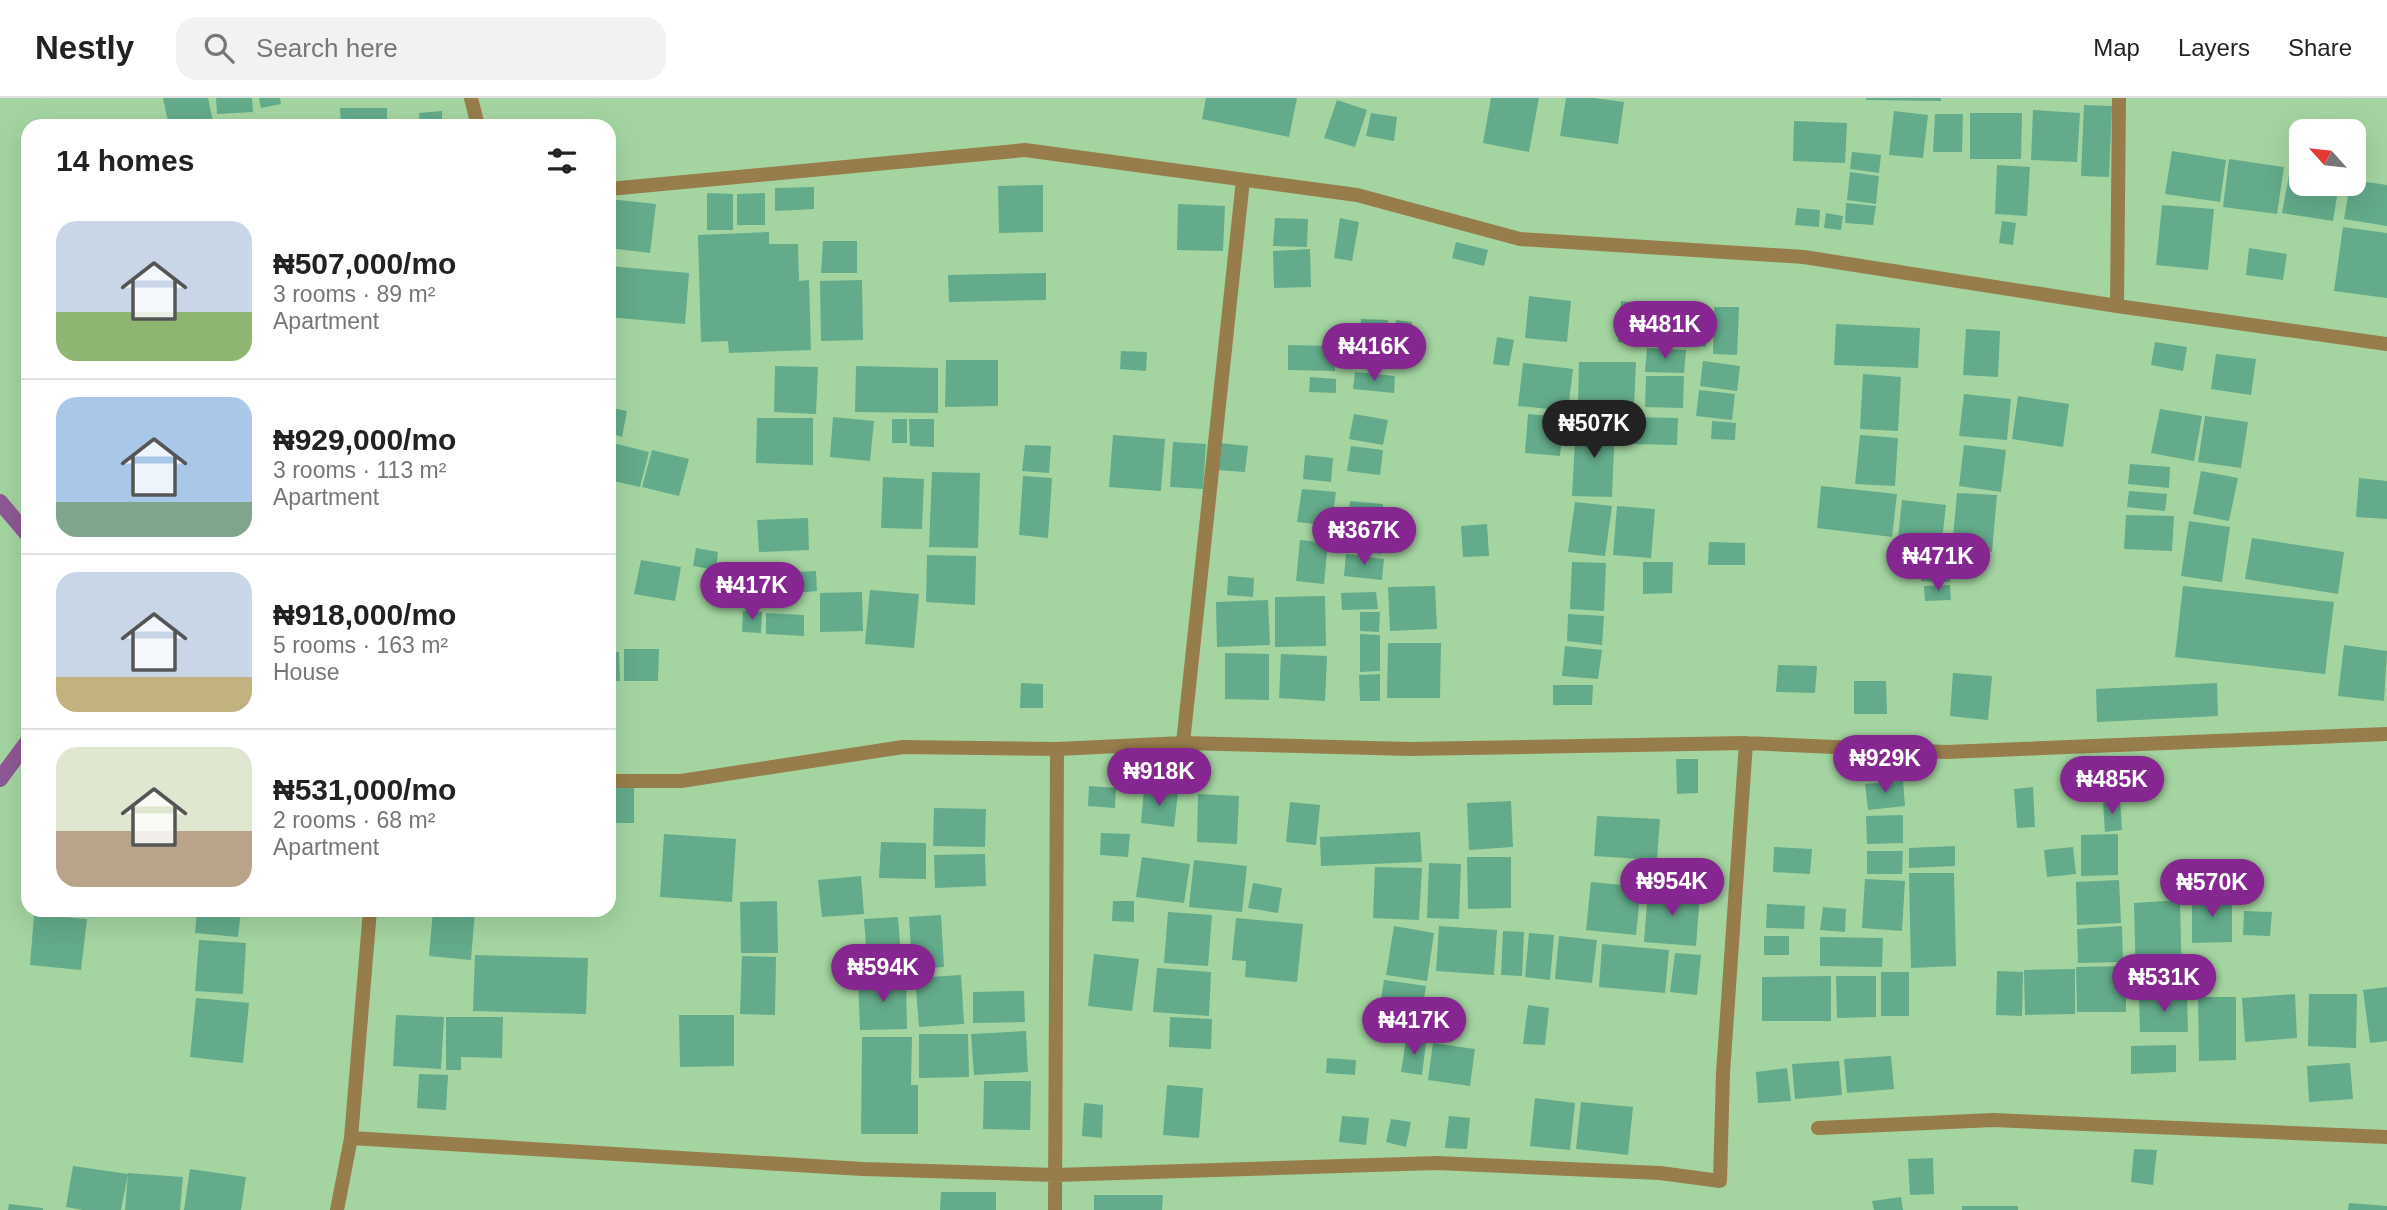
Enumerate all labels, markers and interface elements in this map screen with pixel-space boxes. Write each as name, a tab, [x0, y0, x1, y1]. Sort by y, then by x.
search box	[176, 17, 666, 80]
text: Nestly	[35, 29, 134, 66]
icon: search	[200, 29, 238, 67]
text: Search here	[256, 33, 398, 63]
text: Map	[2093, 34, 2140, 61]
text: Layers	[2178, 34, 2250, 61]
text: Share	[2288, 34, 2352, 61]
north arrow	[2289, 119, 2366, 196]
map controls	[2289, 119, 2366, 196]
icon: filters	[543, 142, 581, 180]
text: 14 homes	[56, 144, 194, 177]
text: ₦507,000/mo	[273, 247, 456, 280]
icon: home	[112, 249, 196, 333]
text: 3 rooms · 89 m²	[273, 281, 435, 307]
pin: ₦481K	[1616, 302, 1714, 361]
text: Apartment	[273, 308, 379, 334]
text: ₦481K	[1629, 311, 1701, 337]
pin: ₦416K	[1325, 324, 1423, 383]
text: ₦416K	[1338, 333, 1410, 359]
pin: ₦507K	[1545, 400, 1643, 460]
text: ₦507K	[1558, 410, 1630, 436]
text: ₦929,000/mo	[273, 423, 456, 456]
icon: home	[112, 425, 196, 509]
text: 3 rooms · 113 m²	[273, 457, 446, 483]
text: Apartment	[273, 484, 379, 510]
pin: ₦367K	[1315, 508, 1413, 567]
text: ₦367K	[1328, 517, 1400, 543]
pin: ₦471K	[1889, 533, 1987, 593]
text: ₦471K	[1902, 543, 1974, 569]
pin: ₦417K	[703, 562, 801, 622]
text: ₦417K	[716, 572, 788, 598]
text: ₦918,000/mo	[273, 598, 456, 631]
icon: home	[112, 600, 196, 684]
text: 5 rooms · 163 m²	[273, 632, 448, 658]
text: House	[273, 659, 339, 685]
pin: ₦929K	[1836, 736, 1934, 795]
text: ₦929K	[1849, 745, 1921, 771]
pin: ₦918K	[1110, 748, 1208, 808]
pin: ₦485K	[2063, 756, 2161, 816]
text: ₦918K	[1123, 758, 1195, 784]
text: ₦485K	[2076, 766, 2148, 792]
text: ₦531,000/mo	[273, 773, 456, 806]
icon: home	[112, 775, 196, 859]
text: 2 rooms · 68 m²	[273, 807, 435, 833]
text: Apartment	[273, 834, 379, 860]
pin: ₦954K	[1623, 858, 1721, 918]
pin: ₦570K	[2163, 860, 2261, 919]
text: ₦954K	[1636, 868, 1708, 894]
text: ₦570K	[2176, 869, 2248, 895]
pin: ₦594K	[834, 944, 932, 1004]
text: ₦594K	[847, 954, 919, 980]
pin: ₦531K	[2115, 954, 2213, 1014]
text: ₦531K	[2128, 964, 2200, 990]
pin: ₦417K	[1365, 998, 1463, 1057]
text: ₦417K	[1378, 1007, 1450, 1033]

